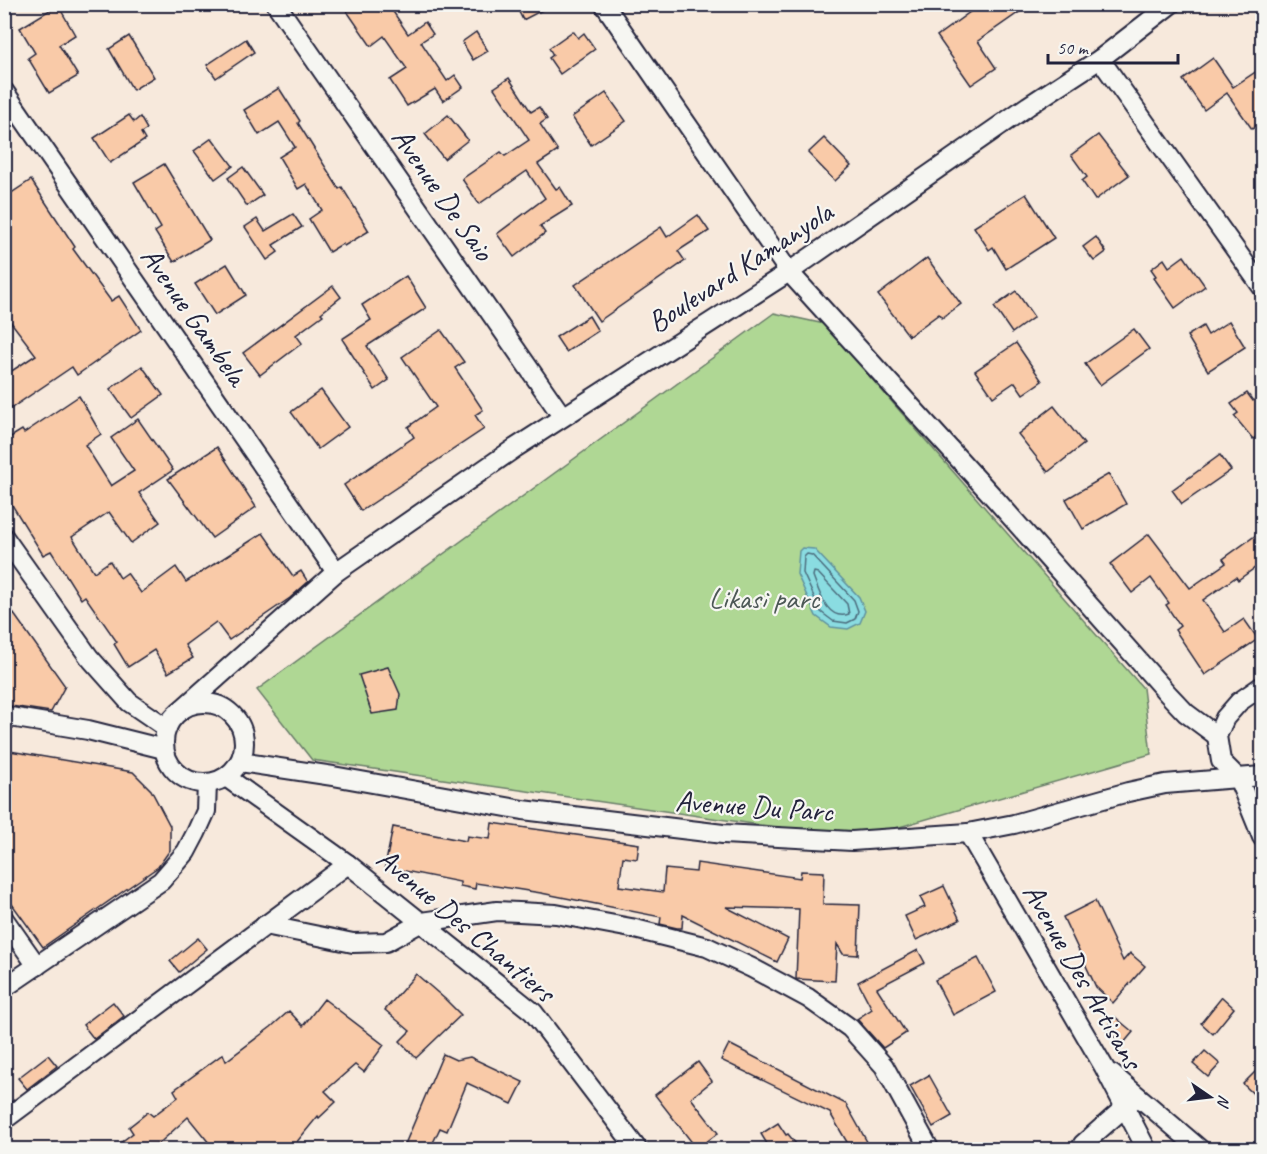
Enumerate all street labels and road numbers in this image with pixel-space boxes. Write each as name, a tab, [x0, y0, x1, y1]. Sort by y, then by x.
street label: Avenue De Saio	[383, 120, 503, 269]
street label: Boulevard Kamanyola	[640, 192, 841, 341]
street label: Avenue Gambela	[132, 239, 257, 395]
street label: Avenue Du Parc	[674, 782, 835, 831]
street label: Avenue Des Chantiers	[369, 839, 565, 1012]
street label: Avenue Des Artisans	[1014, 876, 1153, 1078]

